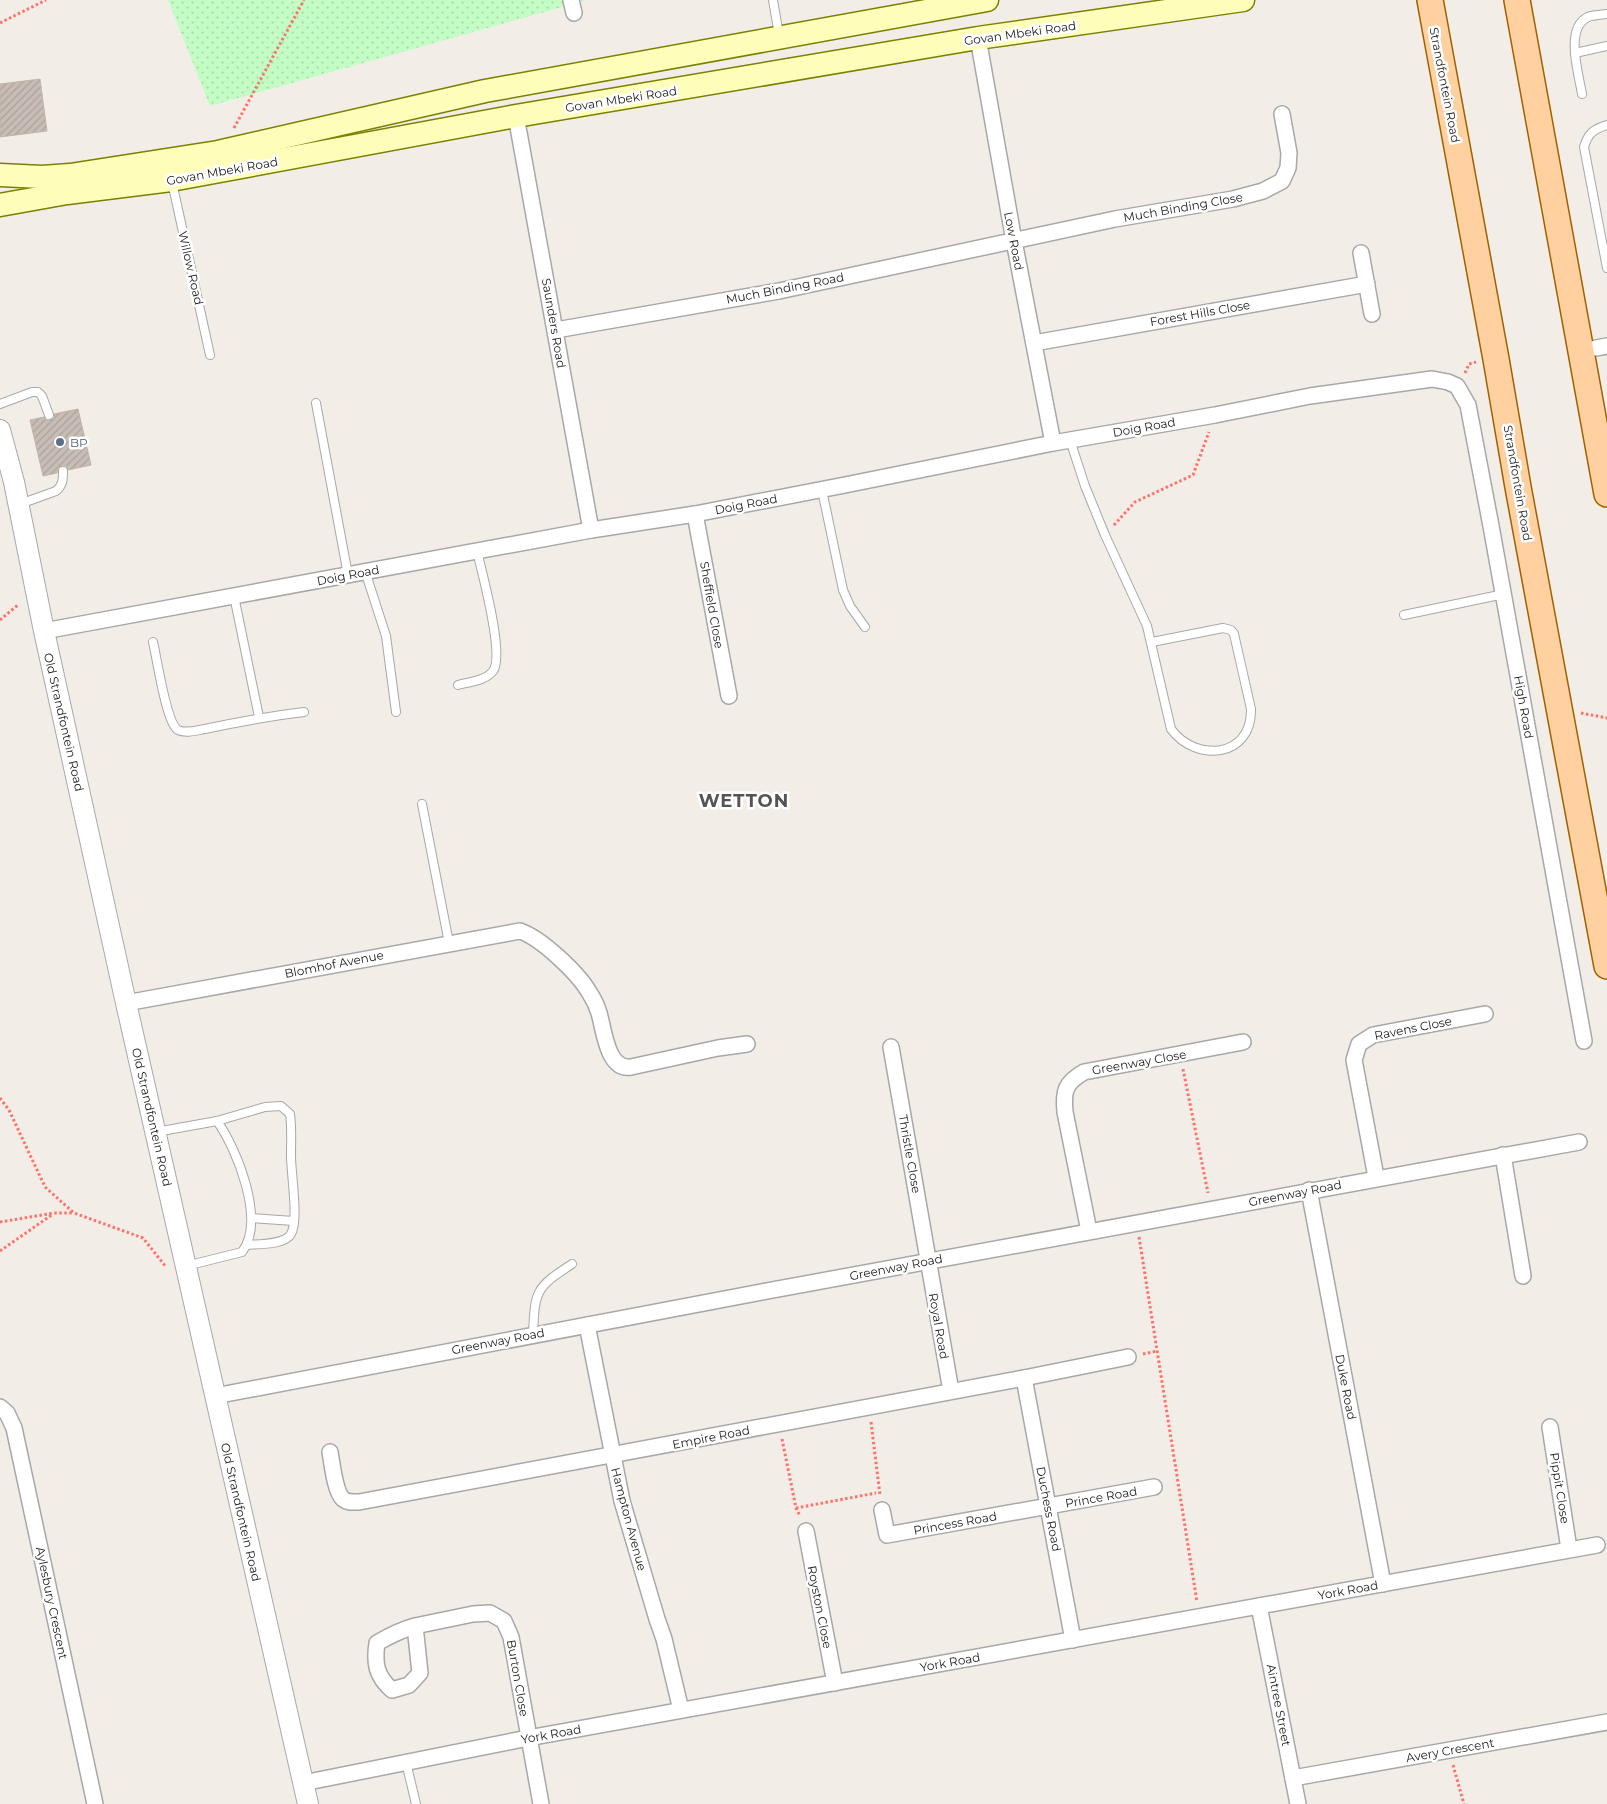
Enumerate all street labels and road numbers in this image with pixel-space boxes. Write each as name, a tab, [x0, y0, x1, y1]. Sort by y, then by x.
street label: Govan Mbeki Road	[963, 18, 1077, 48]
street label: Strandfontein Road	[1426, 26, 1464, 144]
street label: Govan Mbeki Road	[564, 83, 678, 115]
street label: Govan Mbeki Road	[165, 154, 279, 188]
street label: Much Binding Close	[1122, 189, 1244, 225]
street label: Low Road	[1001, 210, 1027, 272]
street label: Willow Road	[175, 230, 207, 306]
street label: Much Binding Road	[725, 269, 845, 307]
street label: Saunders Road	[539, 277, 569, 369]
street label: Forest Hills Close	[1149, 297, 1251, 329]
street label: Doig Road	[1111, 414, 1177, 440]
street label: Strandfontein Road	[1500, 424, 1536, 542]
street label: Doig Road	[713, 491, 779, 517]
street label: Sheffield Close	[697, 560, 727, 650]
street label: Doig Road	[315, 562, 381, 588]
street label: Old Strandfontein Road	[41, 651, 87, 793]
street label: High Road	[1511, 674, 1537, 740]
street label: Blomhof Avenue	[283, 947, 385, 981]
street label: Ravens Close	[1373, 1013, 1453, 1043]
street label: Old Strandfontein Road	[129, 1046, 175, 1188]
street label: Greenway Close	[1091, 1046, 1187, 1078]
street label: Thristle Close	[896, 1113, 924, 1195]
street label: Greenway Road	[1247, 1177, 1343, 1209]
street label: Greenway Road	[848, 1251, 944, 1283]
street label: Royal Road	[926, 1292, 952, 1360]
street label: Greenway Road	[450, 1325, 546, 1357]
street label: Duke Road	[1332, 1353, 1360, 1421]
street label: Empire Road	[671, 1422, 751, 1452]
street label: Old Strandfontein Road	[218, 1441, 264, 1583]
street label: Pippit Close	[1547, 1451, 1573, 1525]
street label: Duchess Road	[1033, 1465, 1065, 1553]
street label: Hampton Avenue	[608, 1466, 650, 1572]
street label: Prince Road	[1064, 1483, 1138, 1511]
street label: Princess Road	[912, 1508, 998, 1538]
street label: Aylesbury Crescent	[33, 1545, 71, 1661]
street label: Royston Close	[805, 1564, 835, 1650]
street label: York Road	[1317, 1577, 1379, 1603]
street label: Burton Close	[504, 1638, 532, 1718]
street label: York Road	[919, 1649, 981, 1675]
street label: Aintree Street	[1264, 1663, 1294, 1747]
street label: York Road	[520, 1721, 582, 1747]
street label: Avery Crescent	[1405, 1735, 1495, 1765]

